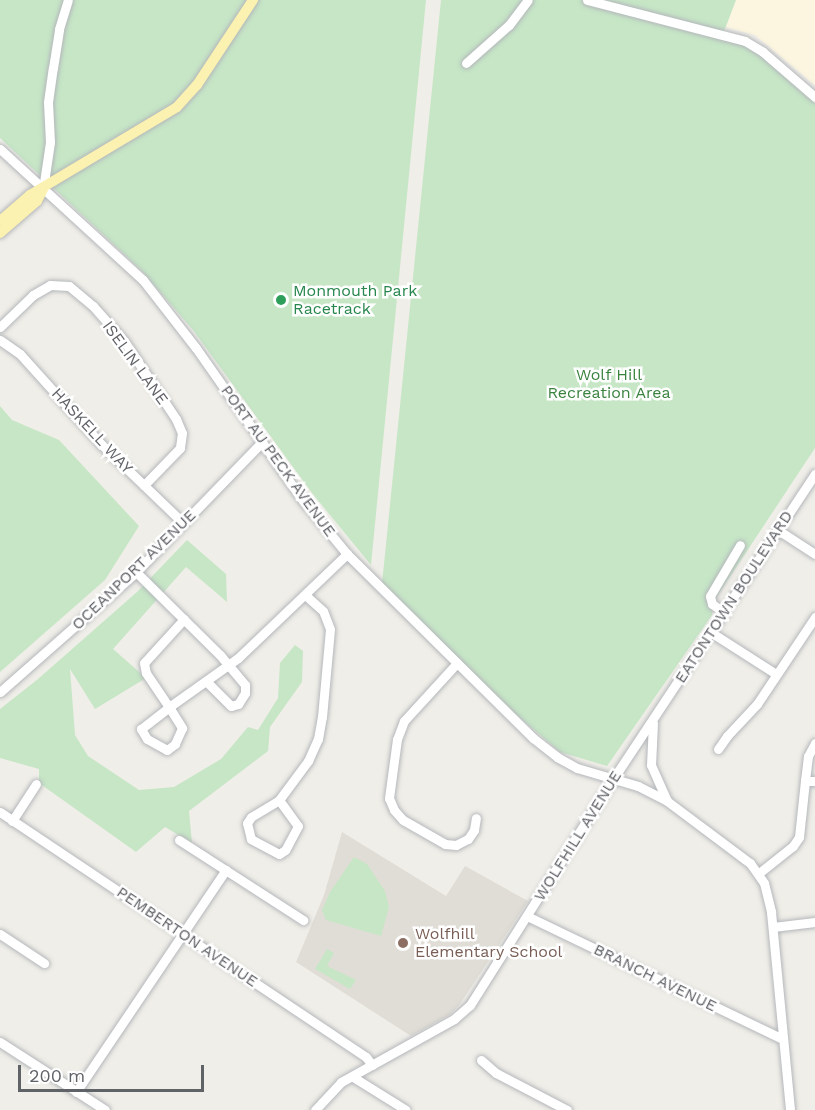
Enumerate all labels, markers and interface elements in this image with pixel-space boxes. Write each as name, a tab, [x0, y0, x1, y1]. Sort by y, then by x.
place label: Monmouth Park Racetrack	[293, 281, 417, 319]
marker: Monmouth Park Racetrack	[274, 293, 288, 307]
street label: ISELIN LANE	[98, 317, 172, 409]
park label: Wolf Hill Recreation Area	[547, 365, 671, 403]
street label: PORT AU PECK AVENUE	[216, 381, 340, 541]
street label: HASKELL WAY	[47, 384, 137, 478]
street label: OCEANPORT AVENUE	[68, 505, 200, 635]
street label: EATONTOWN BOULEVARD	[671, 507, 797, 687]
street label: WOLFHILL AVENUE	[530, 767, 626, 905]
street label: PEMBERTON AVENUE	[113, 882, 261, 992]
place label: Wolfhill Elementary School	[415, 924, 563, 962]
marker: Wolfhill Elementary School	[396, 936, 410, 950]
street label: BRANCH AVENUE	[590, 940, 720, 1016]
scale bar	[21, 1053, 207, 1091]
text: 200 m	[29, 1065, 85, 1086]

